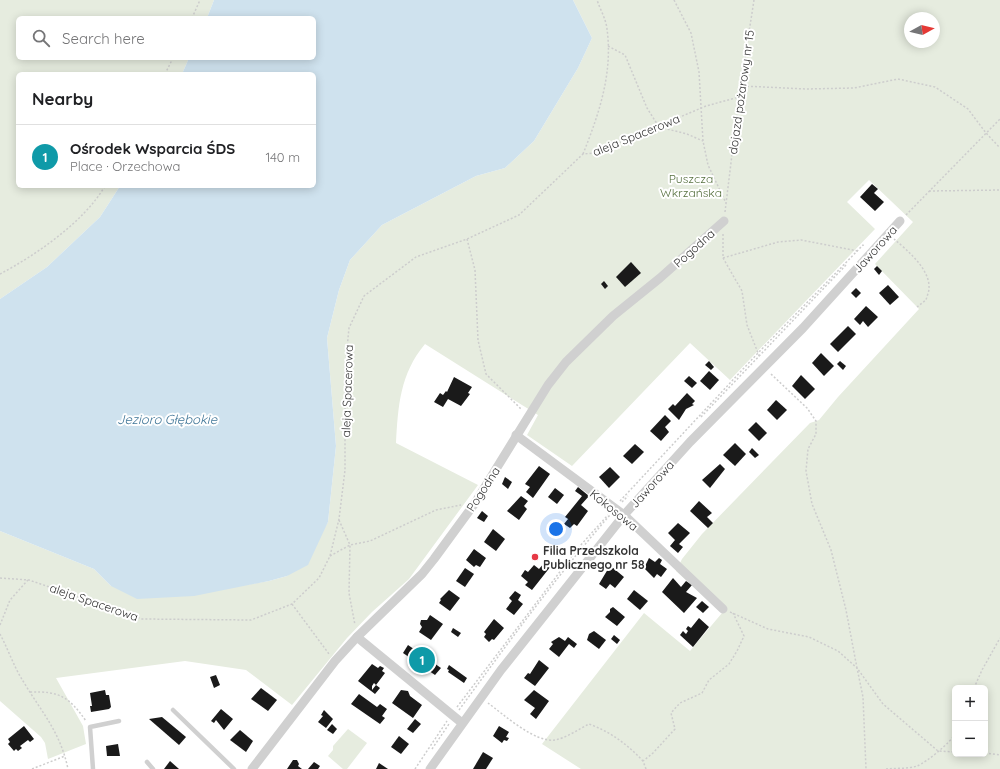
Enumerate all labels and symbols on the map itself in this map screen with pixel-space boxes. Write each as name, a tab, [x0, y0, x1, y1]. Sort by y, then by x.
north arrow	[904, 12, 940, 48]
street label: dojazd pożarowy nr 15	[725, 29, 757, 155]
street label: aleja Spacerowa	[590, 111, 682, 159]
park label: Puszcza Wkrzańska	[660, 171, 722, 200]
street label: Jaworowa	[850, 222, 900, 276]
street label: Pogodna	[670, 226, 718, 270]
street label: aleja Spacerowa	[338, 344, 356, 438]
water label: Jezioro Głębokie	[117, 411, 218, 427]
street label: Jaworowa	[627, 457, 677, 511]
street label: Pogodna	[463, 464, 503, 514]
street label: Kokosowa	[587, 486, 641, 534]
your location	[546, 519, 566, 539]
place label: Filia Przedszkola Publicznego nr 58	[543, 543, 645, 572]
marker: Filia Przedszkola Publicznego nr 58	[530, 552, 540, 562]
street label: aleja Spacerowa	[48, 580, 140, 624]
pin: 1	[409, 645, 435, 675]

